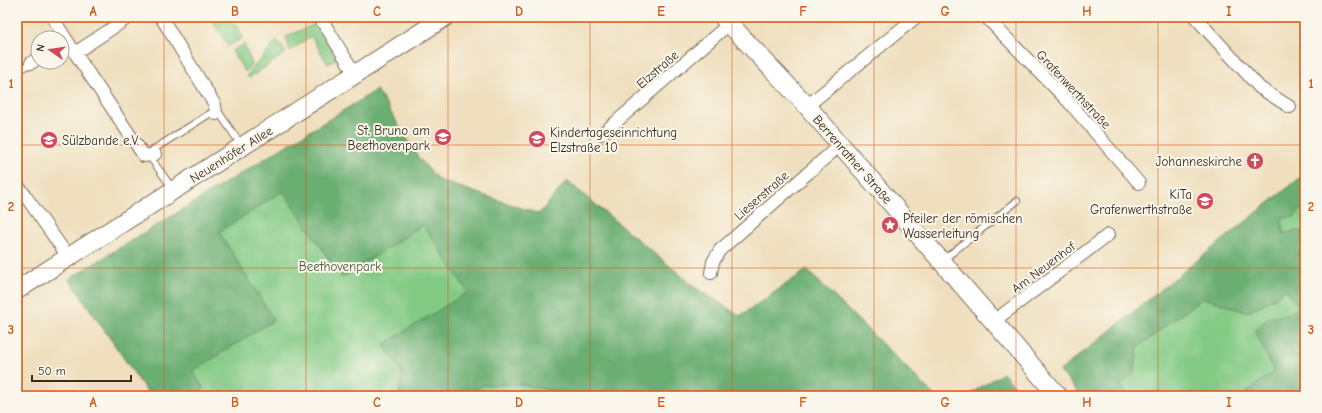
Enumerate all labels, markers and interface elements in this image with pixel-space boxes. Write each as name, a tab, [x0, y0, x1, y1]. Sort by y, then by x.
text: A	[89, 4, 97, 19]
text: B	[231, 4, 239, 19]
text: C	[373, 4, 381, 19]
text: D	[515, 4, 523, 19]
text: E	[657, 4, 665, 19]
text: F	[799, 4, 807, 19]
text: G	[940, 4, 950, 19]
text: H	[1082, 4, 1092, 19]
text: I	[1226, 4, 1232, 19]
north arrow	[30, 30, 70, 70]
text: N	[34, 43, 48, 53]
street label: Elzstraße	[633, 47, 682, 92]
street label: Grafenwerthstraße	[1033, 47, 1114, 132]
text: 1	[8, 76, 14, 91]
text: 1	[1308, 76, 1314, 91]
street label: Berrenrather Straße	[810, 112, 896, 207]
street label: Neuenhöfer Allee	[187, 123, 276, 186]
place label: St. Bruno am Beethovenpark	[348, 123, 431, 153]
place label: Kindertageseinrichtung Elzstraße 10	[550, 125, 677, 155]
school or university icon: St. Bruno am Beethovenpark	[433, 127, 453, 147]
school or university icon: Kindertageseinrichtung Elzstraße 10	[527, 129, 547, 149]
school or university icon: Sülzbande e.V.	[39, 130, 59, 150]
place label: Sülzbande e.V.	[62, 133, 139, 148]
church icon: Johanneskirche	[1245, 151, 1265, 171]
place label: Johanneskirche	[1155, 154, 1242, 169]
street label: Lieserstraße	[731, 167, 792, 223]
place label: KiTa Grafenwerthstraße	[1090, 187, 1192, 217]
school or university icon: KiTa Grafenwerthstraße	[1195, 191, 1215, 211]
text: 2	[8, 199, 14, 214]
text: 2	[1308, 199, 1314, 214]
place label: Pfeiler der römischen Wasserleitung	[903, 211, 1023, 241]
place icon: Pfeiler der römischen Wasserleitung	[880, 215, 900, 235]
street label: Am Neuenhof	[1009, 238, 1079, 296]
park label: Beethovenpark	[299, 259, 382, 274]
text: 3	[8, 322, 14, 337]
text: 3	[1308, 322, 1314, 337]
scale bar	[32, 357, 131, 383]
text: 50 m	[38, 364, 66, 378]
text: A	[89, 395, 97, 410]
text: B	[231, 395, 239, 410]
text: C	[373, 395, 381, 410]
text: D	[515, 395, 523, 410]
text: E	[657, 395, 665, 410]
text: F	[799, 395, 807, 410]
text: G	[940, 395, 950, 410]
text: H	[1082, 395, 1092, 410]
text: I	[1226, 395, 1232, 410]

